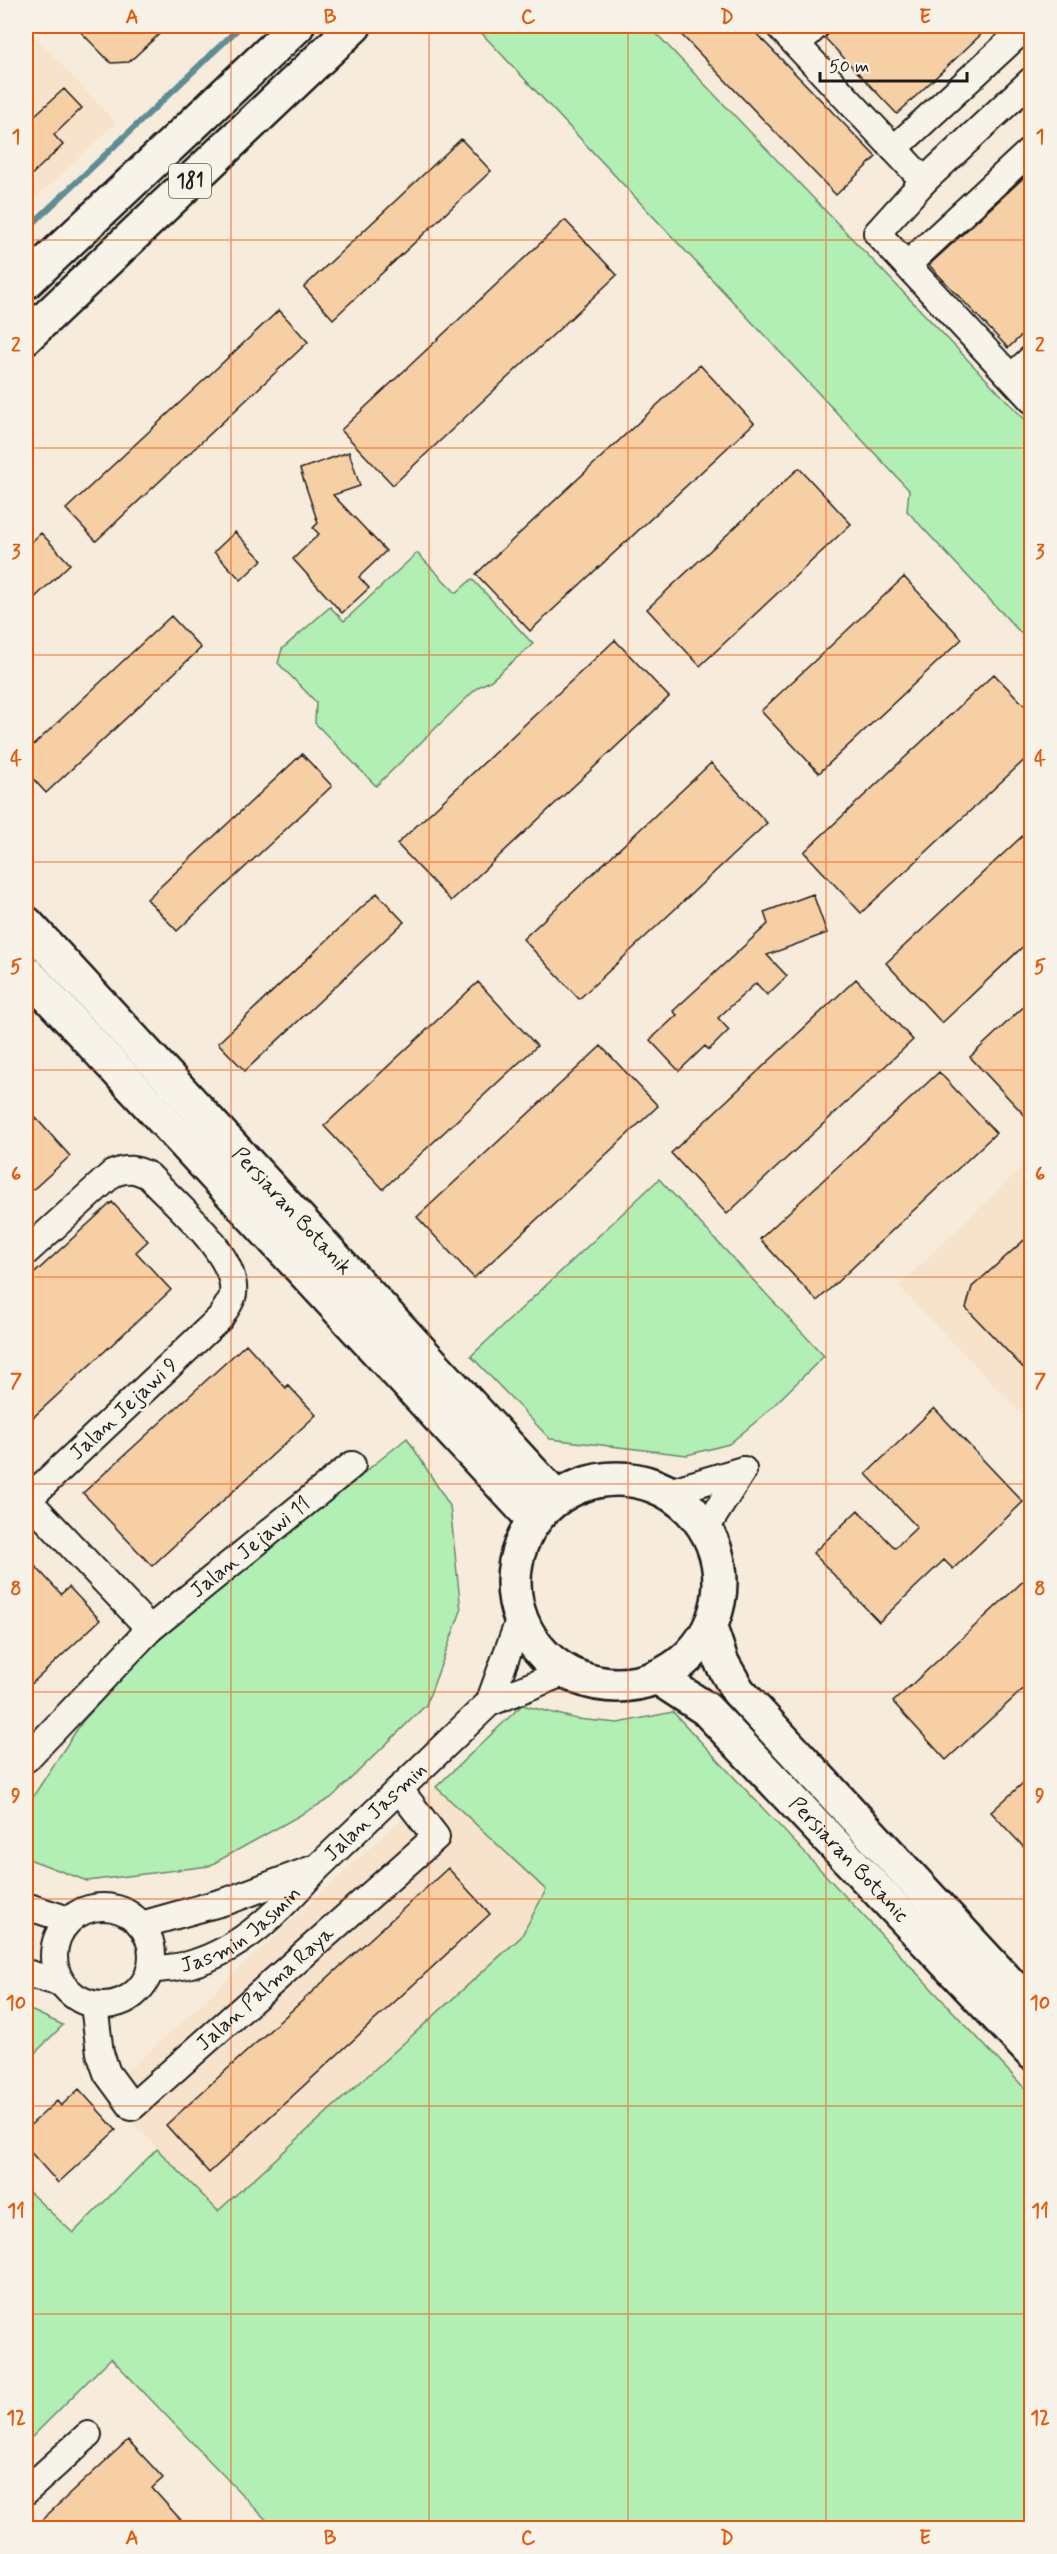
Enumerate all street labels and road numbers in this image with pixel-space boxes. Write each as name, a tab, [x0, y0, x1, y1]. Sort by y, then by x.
road number: 181	[169, 164, 211, 198]
street label: Persiaran Botanik	[225, 1141, 358, 1281]
street label: Jalan Jejawi 9	[64, 1351, 184, 1467]
street label: Jalan Jejawi 11	[184, 1490, 316, 1605]
street label: Jalan Jasmin	[318, 1756, 433, 1868]
street label: Persiaran Botanic	[782, 1791, 915, 1928]
street label: Jasmin Jasmin	[178, 1880, 308, 1980]
street label: Jalan Palma Raya	[190, 1920, 341, 2057]

